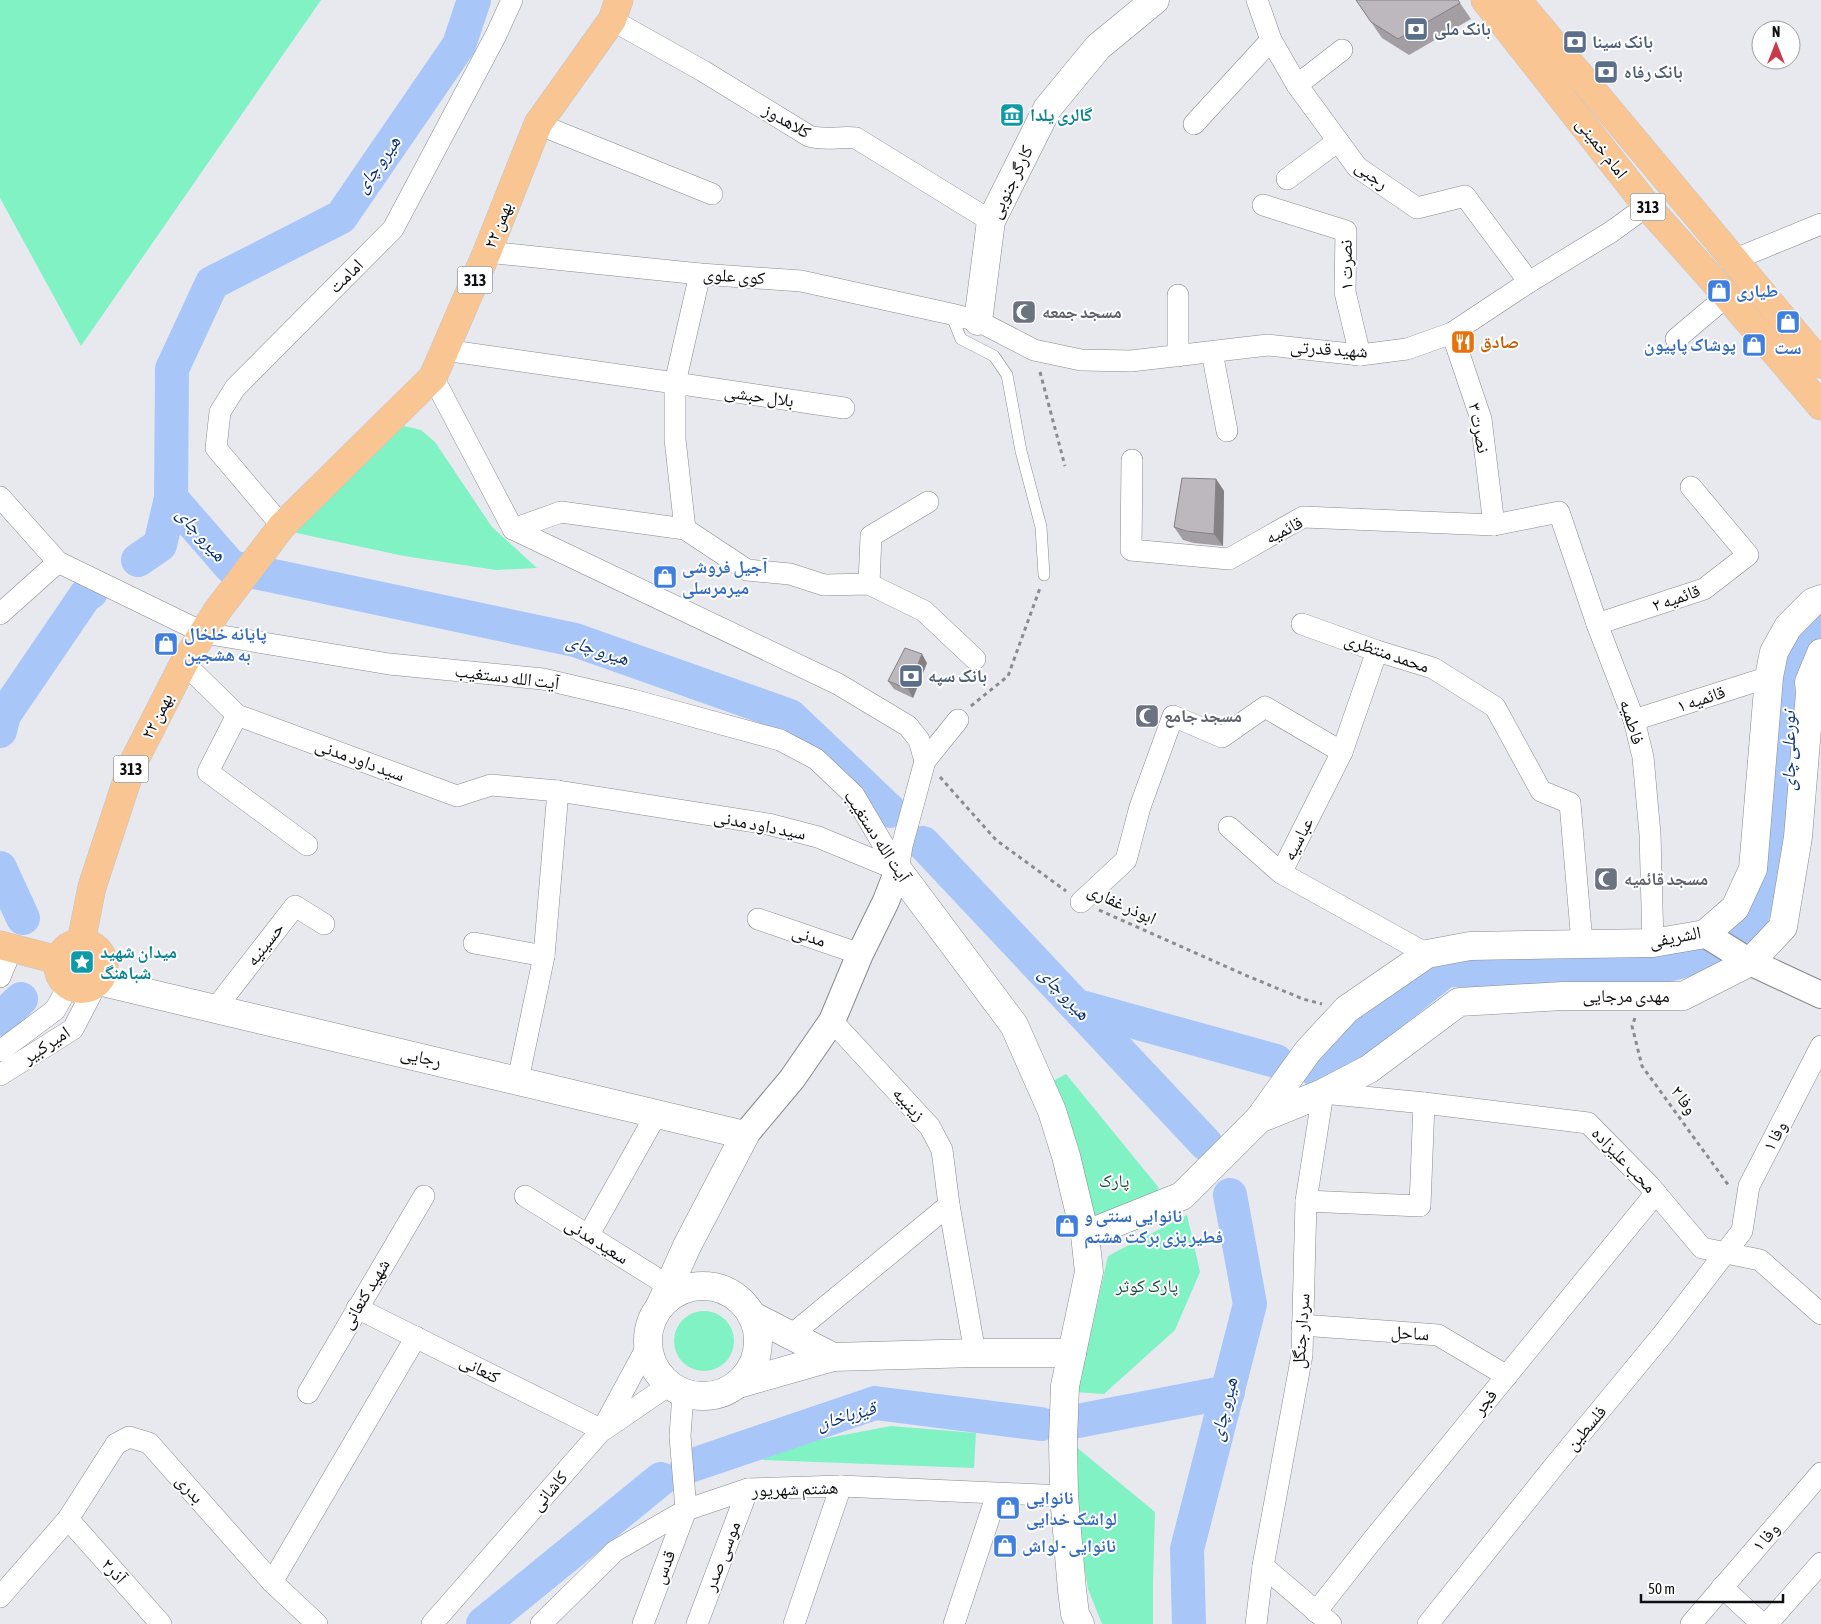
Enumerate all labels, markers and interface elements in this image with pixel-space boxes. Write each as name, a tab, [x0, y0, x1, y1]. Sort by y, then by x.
bank icon: بانک ملی	[1403, 16, 1429, 42]
place label: بانک ملی	[1434, 18, 1491, 40]
north arrow	[1751, 20, 1801, 70]
text: N	[1772, 24, 1780, 40]
bank icon: بانک سینا	[1562, 29, 1588, 55]
place label: بانک سینا	[1592, 31, 1653, 53]
bank icon: بانک رفاه	[1593, 59, 1619, 85]
place label: بانک رفاه	[1624, 61, 1683, 83]
street label: کلاهدوز	[759, 98, 815, 143]
museum icon: گالری یلدا	[999, 102, 1025, 128]
place label: گالری یلدا	[1030, 104, 1093, 126]
street label: امام خمینی	[1571, 113, 1633, 183]
water label: هیرو چای	[350, 131, 405, 197]
street label: کارگر جنوبی	[984, 141, 1038, 222]
street label: رجبی	[1351, 155, 1393, 195]
road number: 313	[1630, 193, 1666, 220]
street label: ۲۲ بهمن	[479, 198, 517, 252]
street label: نصرت ۱	[1335, 239, 1356, 291]
street label: امامت	[324, 254, 367, 297]
street label: کوی علوی	[702, 263, 766, 289]
road number: 313	[458, 266, 492, 294]
shop icon: طیاری	[1706, 278, 1732, 304]
place label: طیاری	[1736, 280, 1778, 302]
mosque icon: مسجد جمعه	[1011, 299, 1037, 325]
place label: مسجد جمعه	[1042, 301, 1122, 322]
shop icon: ست	[1775, 309, 1801, 335]
restaurant icon: صادق	[1450, 329, 1476, 355]
place label: صادق	[1480, 331, 1519, 353]
shop icon: پوشاک پاپیون	[1741, 332, 1767, 358]
place label: پوشاک پاپیون	[1644, 334, 1736, 356]
street label: شهید قدرتی	[1289, 335, 1369, 363]
place label: ست	[1774, 337, 1802, 358]
street label: بلال حبشی	[723, 380, 795, 412]
street label: نصرت ۳	[1464, 401, 1495, 455]
water label: هیرو چای	[172, 503, 232, 566]
street label: قائمیه	[1262, 511, 1306, 548]
place label: آجیل فروشی میرمرسلی	[682, 556, 768, 599]
shop icon: آجیل فروشی میرمرسلی	[652, 564, 678, 590]
street label: قائمیه ۲	[1649, 580, 1703, 616]
place label: پایانه خلخال به هشجین	[184, 623, 267, 666]
street label: محمد منتظری	[1342, 628, 1432, 678]
water label: هیرو چای	[564, 629, 632, 670]
shop icon: پایانه خلخال به هشجین	[153, 631, 179, 657]
street label: آیت الله دستغیب	[454, 660, 561, 694]
bank icon: بانک سپه	[898, 663, 924, 689]
place label: بانک سپه	[928, 665, 987, 687]
street label: قائمیه ۱	[1674, 681, 1728, 716]
street label: ۲۲ بهمن	[136, 689, 178, 743]
street label: فاطمیه	[1615, 697, 1649, 747]
mosque icon: مسجد جامع	[1134, 703, 1160, 729]
place label: مسجد جامع	[1164, 705, 1242, 728]
water label: نورعلی چای	[1777, 708, 1800, 791]
street label: سید داود مدنی	[312, 734, 408, 786]
road number: 313	[114, 756, 148, 782]
street label: آیت الله دستغیب	[840, 786, 915, 886]
street label: سید داود مدنی	[712, 805, 808, 845]
street label: عباسیه	[1278, 814, 1318, 864]
mosque icon: مسجد قائمیه	[1593, 866, 1619, 892]
place label: مسجد قائمیه	[1624, 868, 1708, 889]
street label: ابوذر غفاری	[1084, 879, 1160, 929]
street label: حسینیه	[241, 918, 288, 970]
street label: مدنی	[789, 920, 829, 952]
street label: الشریفی	[1647, 921, 1703, 953]
place label: میدان شهید شباهنگ	[100, 941, 177, 984]
place icon: میدان شهید شباهنگ	[69, 949, 95, 975]
water label: هیرو چای	[1034, 962, 1095, 1025]
street label: مهدی مرجایی	[1582, 985, 1670, 1007]
street label: امیرکبیر	[17, 1021, 74, 1069]
street label: رجایی	[398, 1042, 444, 1072]
street label: وفا ۲	[1667, 1081, 1702, 1118]
street label: زینبیه	[888, 1082, 930, 1125]
street label: وفا ۱	[1758, 1117, 1791, 1154]
street label: محب علیزاده	[1587, 1122, 1661, 1197]
park label: پارک	[1099, 1170, 1129, 1192]
place label: نانوایی سنتی و فطیر پزی برکت هشتم	[1084, 1205, 1223, 1249]
street label: سعید مدنی	[561, 1213, 633, 1269]
shop icon: نانوایی سنتی و فطیر پزی برکت هشتم	[1054, 1213, 1080, 1239]
street label: شهید کنعانی	[335, 1255, 395, 1333]
park label: پارک کوثر	[1115, 1275, 1178, 1297]
street label: سردار جنگل	[1287, 1292, 1315, 1370]
street label: ساحل	[1390, 1321, 1430, 1345]
street label: کنعانی	[456, 1350, 504, 1389]
water label: هیرو چای	[1205, 1375, 1243, 1443]
street label: فجر	[1467, 1385, 1501, 1420]
water label: قیزباخان	[814, 1395, 881, 1435]
street label: فلسطین	[1561, 1401, 1611, 1455]
street label: کاشانی	[526, 1466, 573, 1515]
street label: بدری	[171, 1470, 209, 1508]
street label: هشتم شهریور	[750, 1476, 839, 1503]
place label: نانوایی لواشک خدایی	[1026, 1487, 1117, 1530]
shop icon: نانوایی لواشک خدایی	[995, 1495, 1021, 1521]
street label: موسی صدر	[698, 1518, 745, 1595]
street label: وفا ۱	[1747, 1518, 1784, 1555]
shop icon: نانوایی - لواش	[992, 1533, 1018, 1559]
place label: نانوایی - لواش	[1022, 1535, 1116, 1557]
street label: قدس	[648, 1547, 680, 1587]
street label: آذر۲	[98, 1554, 131, 1588]
scale bar	[1641, 1572, 1784, 1604]
text: 50 m	[1648, 1580, 1675, 1597]

